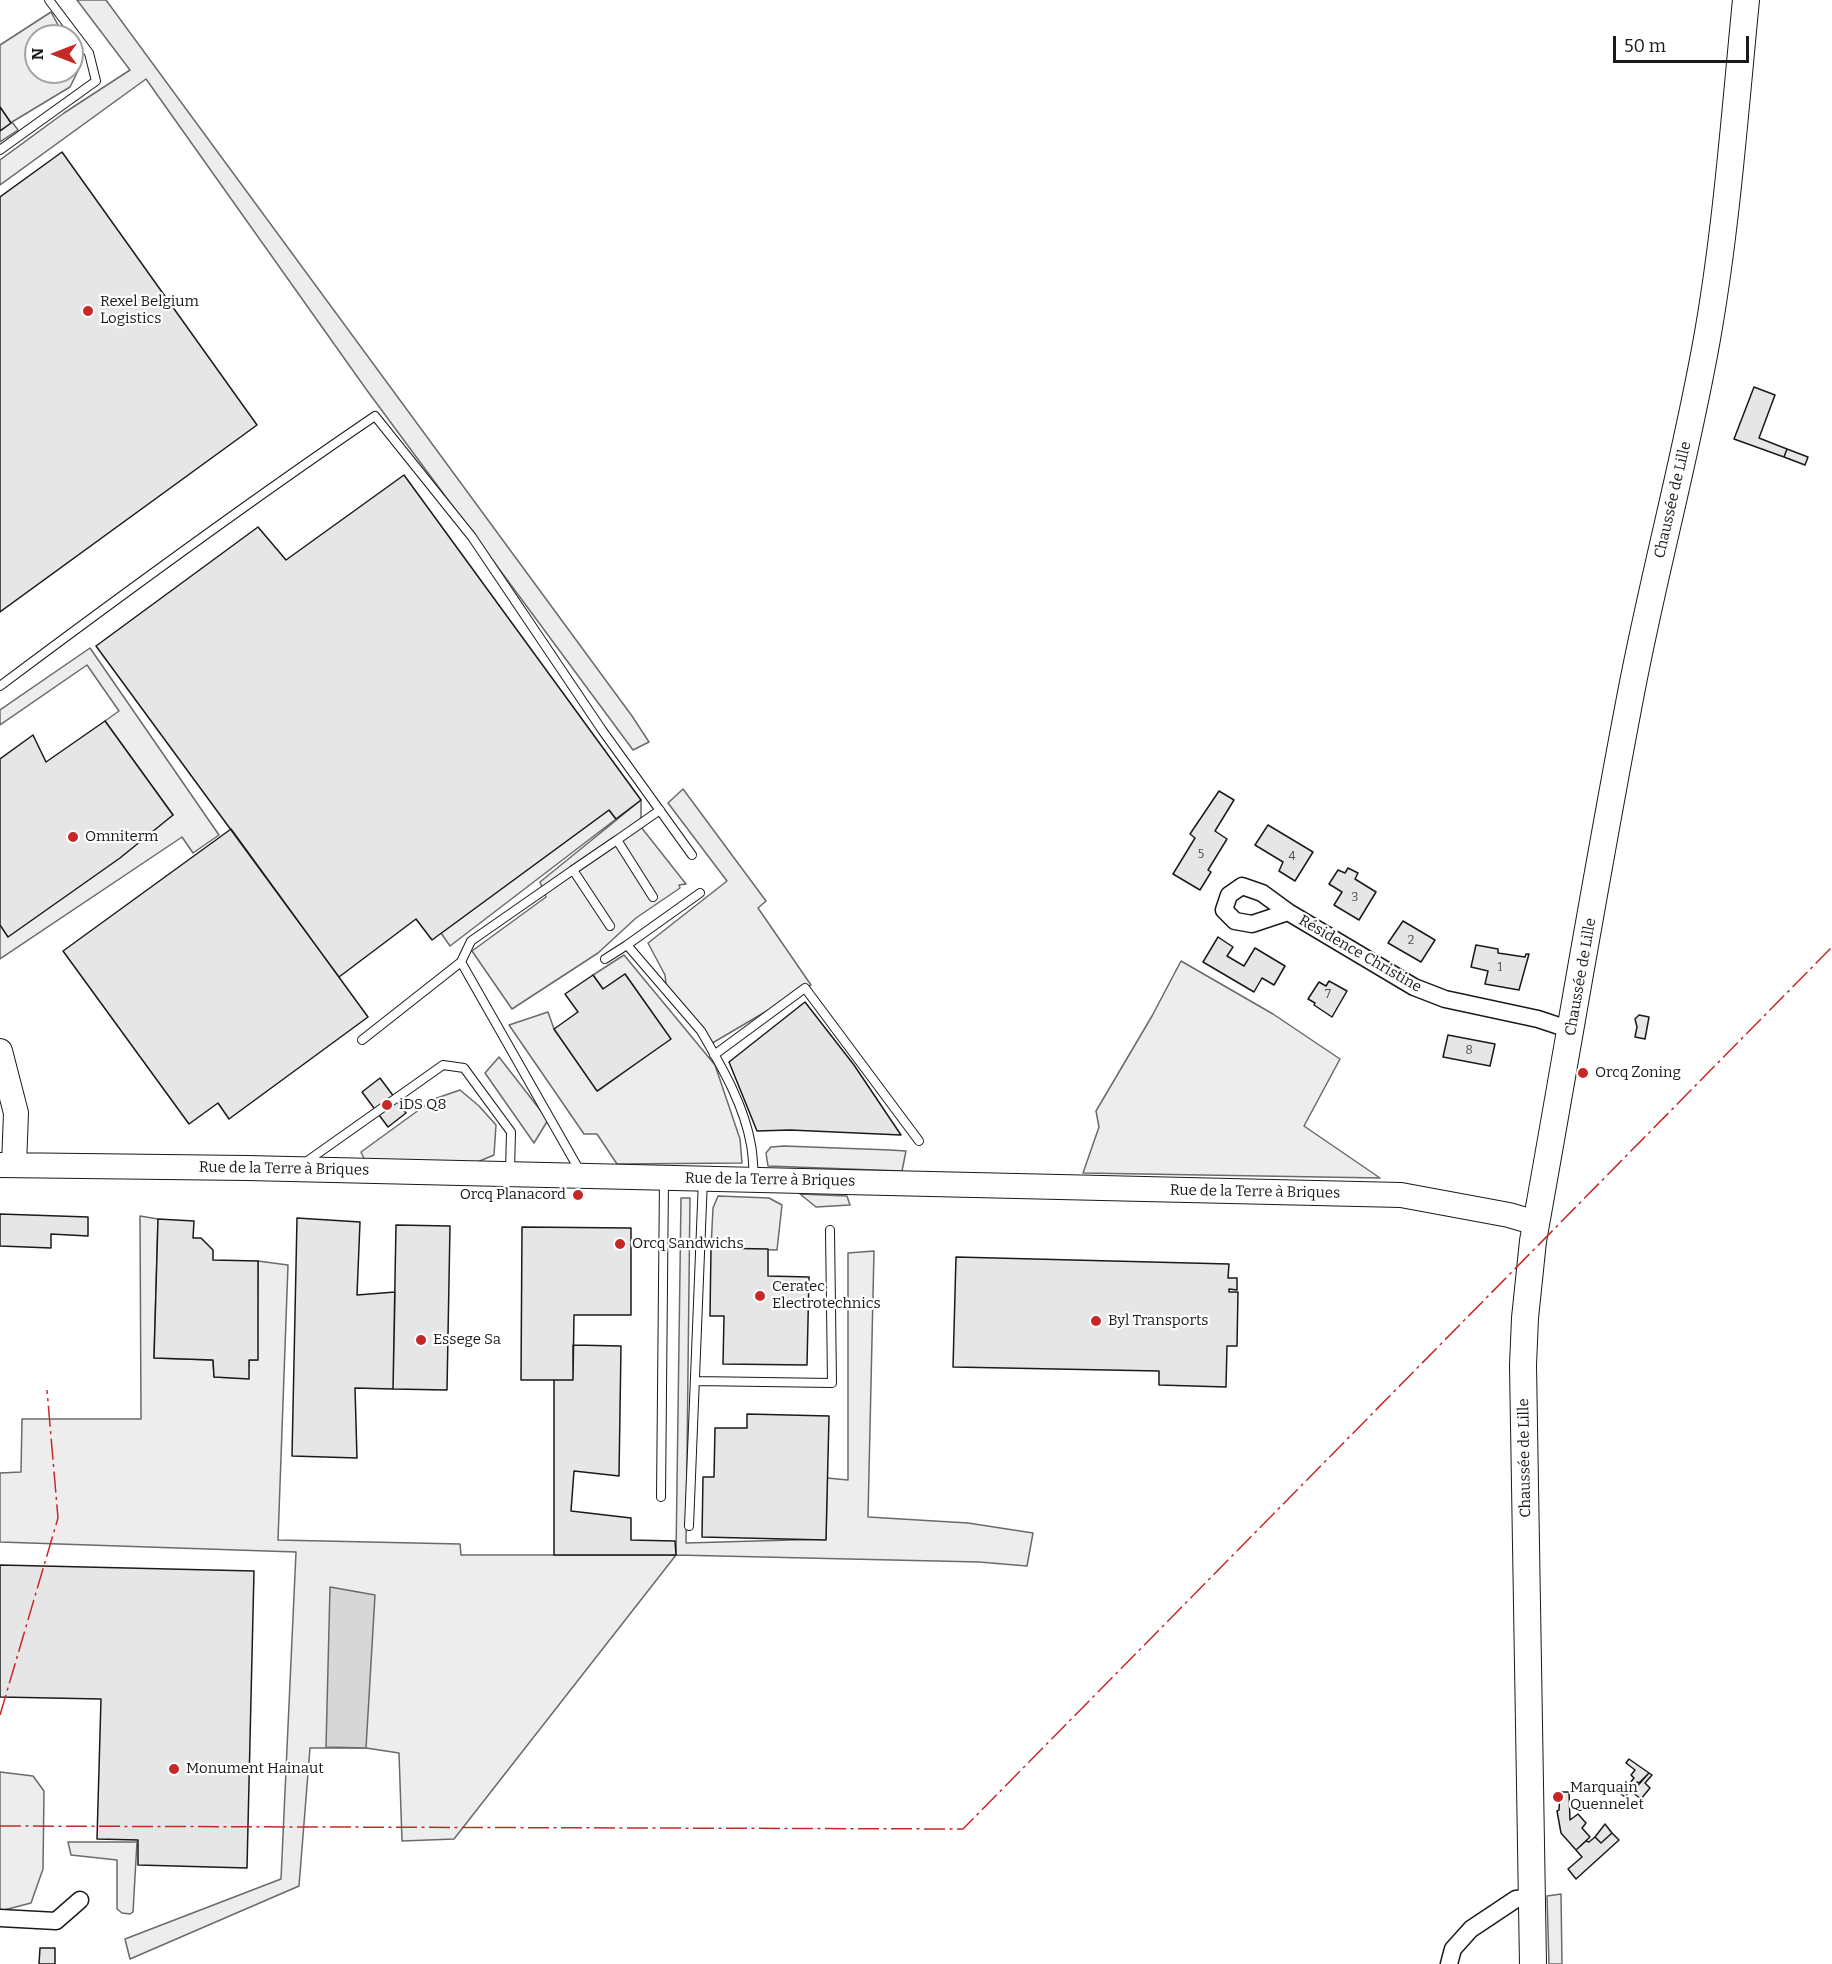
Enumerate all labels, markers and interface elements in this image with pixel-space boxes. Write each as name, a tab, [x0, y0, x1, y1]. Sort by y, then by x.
north arrow	[24, 24, 84, 84]
scale bar	[1616, 24, 1752, 62]
text: 50 m	[1624, 35, 1666, 57]
text: N	[28, 48, 47, 60]
place label: Rexel Belgium Logistics	[100, 293, 199, 328]
marker: Rexel Belgium Logistics	[81, 304, 95, 318]
street label: Chaussée de Lille	[1651, 440, 1695, 560]
place label: Omniterm	[85, 828, 158, 846]
marker: Omniterm	[66, 830, 80, 844]
house number: 5	[1198, 848, 1204, 862]
house number: 4	[1288, 850, 1296, 864]
house number: 3	[1352, 891, 1358, 905]
street label: Résidence Christine	[1295, 911, 1425, 997]
street label: Chaussée de Lille	[1562, 917, 1600, 1037]
house number: 2	[1408, 934, 1414, 948]
house number: 1	[1498, 961, 1502, 975]
house number: 7	[1325, 988, 1331, 1002]
house number: 8	[1465, 1044, 1473, 1058]
place label: Orcq Zoning	[1595, 1064, 1681, 1082]
marker: Orcq Zoning	[1576, 1066, 1590, 1080]
place label: iDS Q8	[399, 1096, 446, 1114]
marker: iDS Q8	[380, 1098, 394, 1112]
street label: Rue de la Terre à Briques	[199, 1159, 369, 1179]
street label: Rue de la Terre à Briques	[685, 1170, 855, 1190]
street label: Rue de la Terre à Briques	[1170, 1182, 1340, 1202]
place label: Orcq Planacord	[460, 1186, 566, 1204]
marker: Orcq Planacord	[571, 1188, 585, 1202]
place label: Orcq Sandwichs	[632, 1235, 744, 1253]
marker: Orcq Sandwichs	[613, 1237, 627, 1251]
place label: Ceratec Electrotechnics	[772, 1278, 881, 1313]
marker: Ceratec Electrotechnics	[753, 1289, 767, 1303]
place label: Byl Transports	[1108, 1312, 1208, 1330]
marker: Byl Transports	[1089, 1314, 1103, 1328]
place label: Essege Sa	[433, 1331, 501, 1349]
marker: Essege Sa	[414, 1333, 428, 1347]
street label: Chaussée de Lille	[1515, 1398, 1535, 1518]
place label: Monument Hainaut	[186, 1760, 324, 1778]
marker: Monument Hainaut	[167, 1762, 181, 1776]
place label: Marquain Quennelet	[1570, 1779, 1644, 1814]
marker: Marquain Quennelet	[1551, 1790, 1565, 1804]

